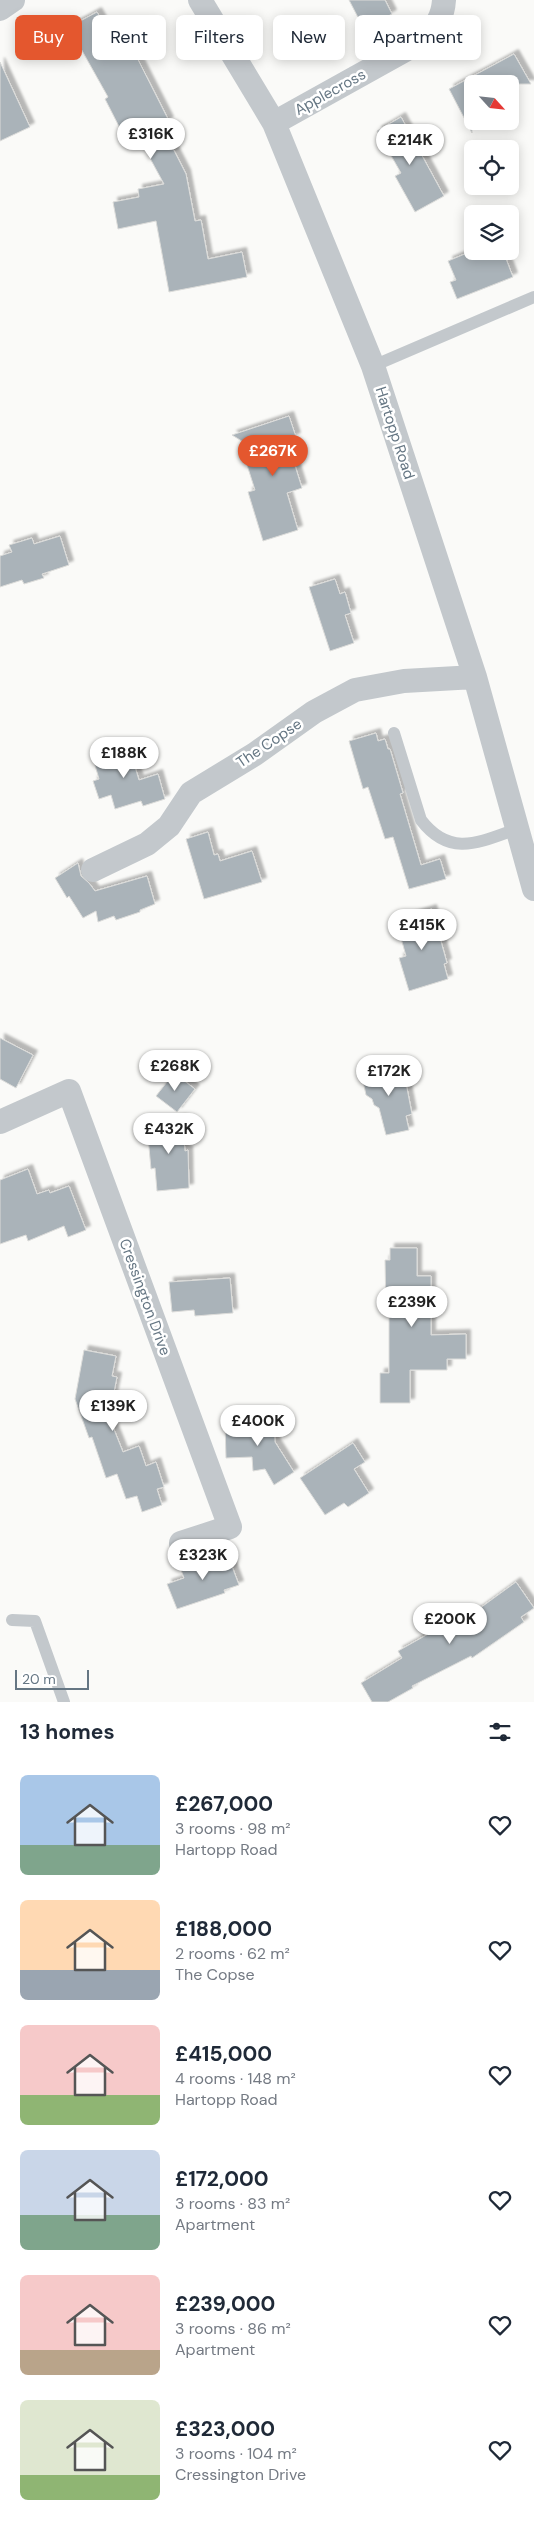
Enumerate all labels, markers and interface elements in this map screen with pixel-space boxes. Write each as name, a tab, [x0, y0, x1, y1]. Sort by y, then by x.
chip: Buy	[15, 15, 82, 60]
chip: Rent	[92, 15, 166, 60]
chip: Filters	[176, 15, 263, 60]
chip: New	[273, 15, 345, 60]
chip: Apartment	[355, 15, 481, 60]
street label: Applecross	[291, 64, 369, 120]
north arrow	[464, 75, 519, 130]
map controls	[464, 75, 519, 260]
pin: £316K	[116, 118, 186, 160]
text: £316K	[128, 123, 174, 144]
pin: £214K	[375, 124, 445, 166]
text: £214K	[387, 129, 433, 150]
button: locate	[464, 140, 519, 195]
button: layers	[464, 205, 519, 260]
street label: Hartopp Road	[371, 384, 419, 482]
pin: £267K	[238, 434, 308, 477]
text: £267K	[249, 440, 297, 461]
street label: The Copse	[232, 714, 306, 772]
pin: £188K	[89, 736, 159, 779]
text: £188K	[101, 742, 147, 763]
pin: £415K	[387, 908, 457, 951]
text: £415K	[399, 914, 445, 935]
pin: £268K	[140, 1050, 210, 1092]
pin: £172K	[354, 1054, 424, 1097]
text: £268K	[150, 1055, 200, 1076]
text: £172K	[367, 1060, 411, 1081]
pin: £432K	[134, 1112, 204, 1155]
text: £432K	[144, 1118, 194, 1139]
street label: Cressington Drive	[115, 1236, 175, 1358]
pin: £239K	[377, 1286, 447, 1328]
text: £239K	[387, 1291, 437, 1312]
pin: £139K	[78, 1390, 148, 1432]
text: £139K	[90, 1395, 136, 1416]
pin: £400K	[223, 1404, 293, 1447]
text: £400K	[231, 1410, 285, 1431]
pin: £323K	[168, 1538, 238, 1581]
text: £323K	[178, 1544, 228, 1565]
pin: £200K	[415, 1602, 485, 1645]
text: £200K	[424, 1608, 476, 1629]
scale bar	[15, 1667, 89, 1690]
text: 20 m	[22, 1670, 56, 1688]
text: 13 homes	[20, 1718, 115, 1746]
icon: filters	[486, 1718, 514, 1746]
text: £267,000	[175, 1790, 273, 1818]
icon: home	[60, 1795, 120, 1855]
icon: heart	[486, 1811, 514, 1839]
text: 3 rooms · 98 m²	[175, 1818, 291, 1839]
text: Hartopp Road	[175, 1839, 278, 1860]
text: £188,000	[175, 1915, 272, 1943]
icon: home	[60, 1920, 120, 1980]
icon: heart	[486, 1936, 514, 1964]
text: 2 rooms · 62 m²	[175, 1943, 290, 1964]
text: The Copse	[175, 1964, 255, 1985]
text: £415,000	[175, 2040, 272, 2068]
icon: home	[60, 2045, 120, 2105]
icon: heart	[486, 2061, 514, 2089]
text: 4 rooms · 148 m²	[175, 2068, 296, 2089]
text: Hartopp Road	[175, 2089, 278, 2110]
text: £172,000	[175, 2165, 269, 2193]
icon: home	[60, 2170, 120, 2230]
icon: heart	[486, 2186, 514, 2214]
text: 3 rooms · 83 m²	[175, 2193, 290, 2214]
text: Apartment	[175, 2214, 255, 2235]
text: £239,000	[175, 2290, 275, 2318]
icon: home	[60, 2295, 120, 2355]
icon: heart	[486, 2311, 514, 2339]
text: 3 rooms · 86 m²	[175, 2318, 291, 2339]
text: Apartment	[175, 2339, 255, 2360]
text: £323,000	[175, 2415, 275, 2443]
icon: home	[60, 2420, 120, 2480]
icon: heart	[486, 2436, 514, 2464]
text: 3 rooms · 104 m²	[175, 2443, 297, 2464]
text: Cressington Drive	[175, 2464, 306, 2485]

